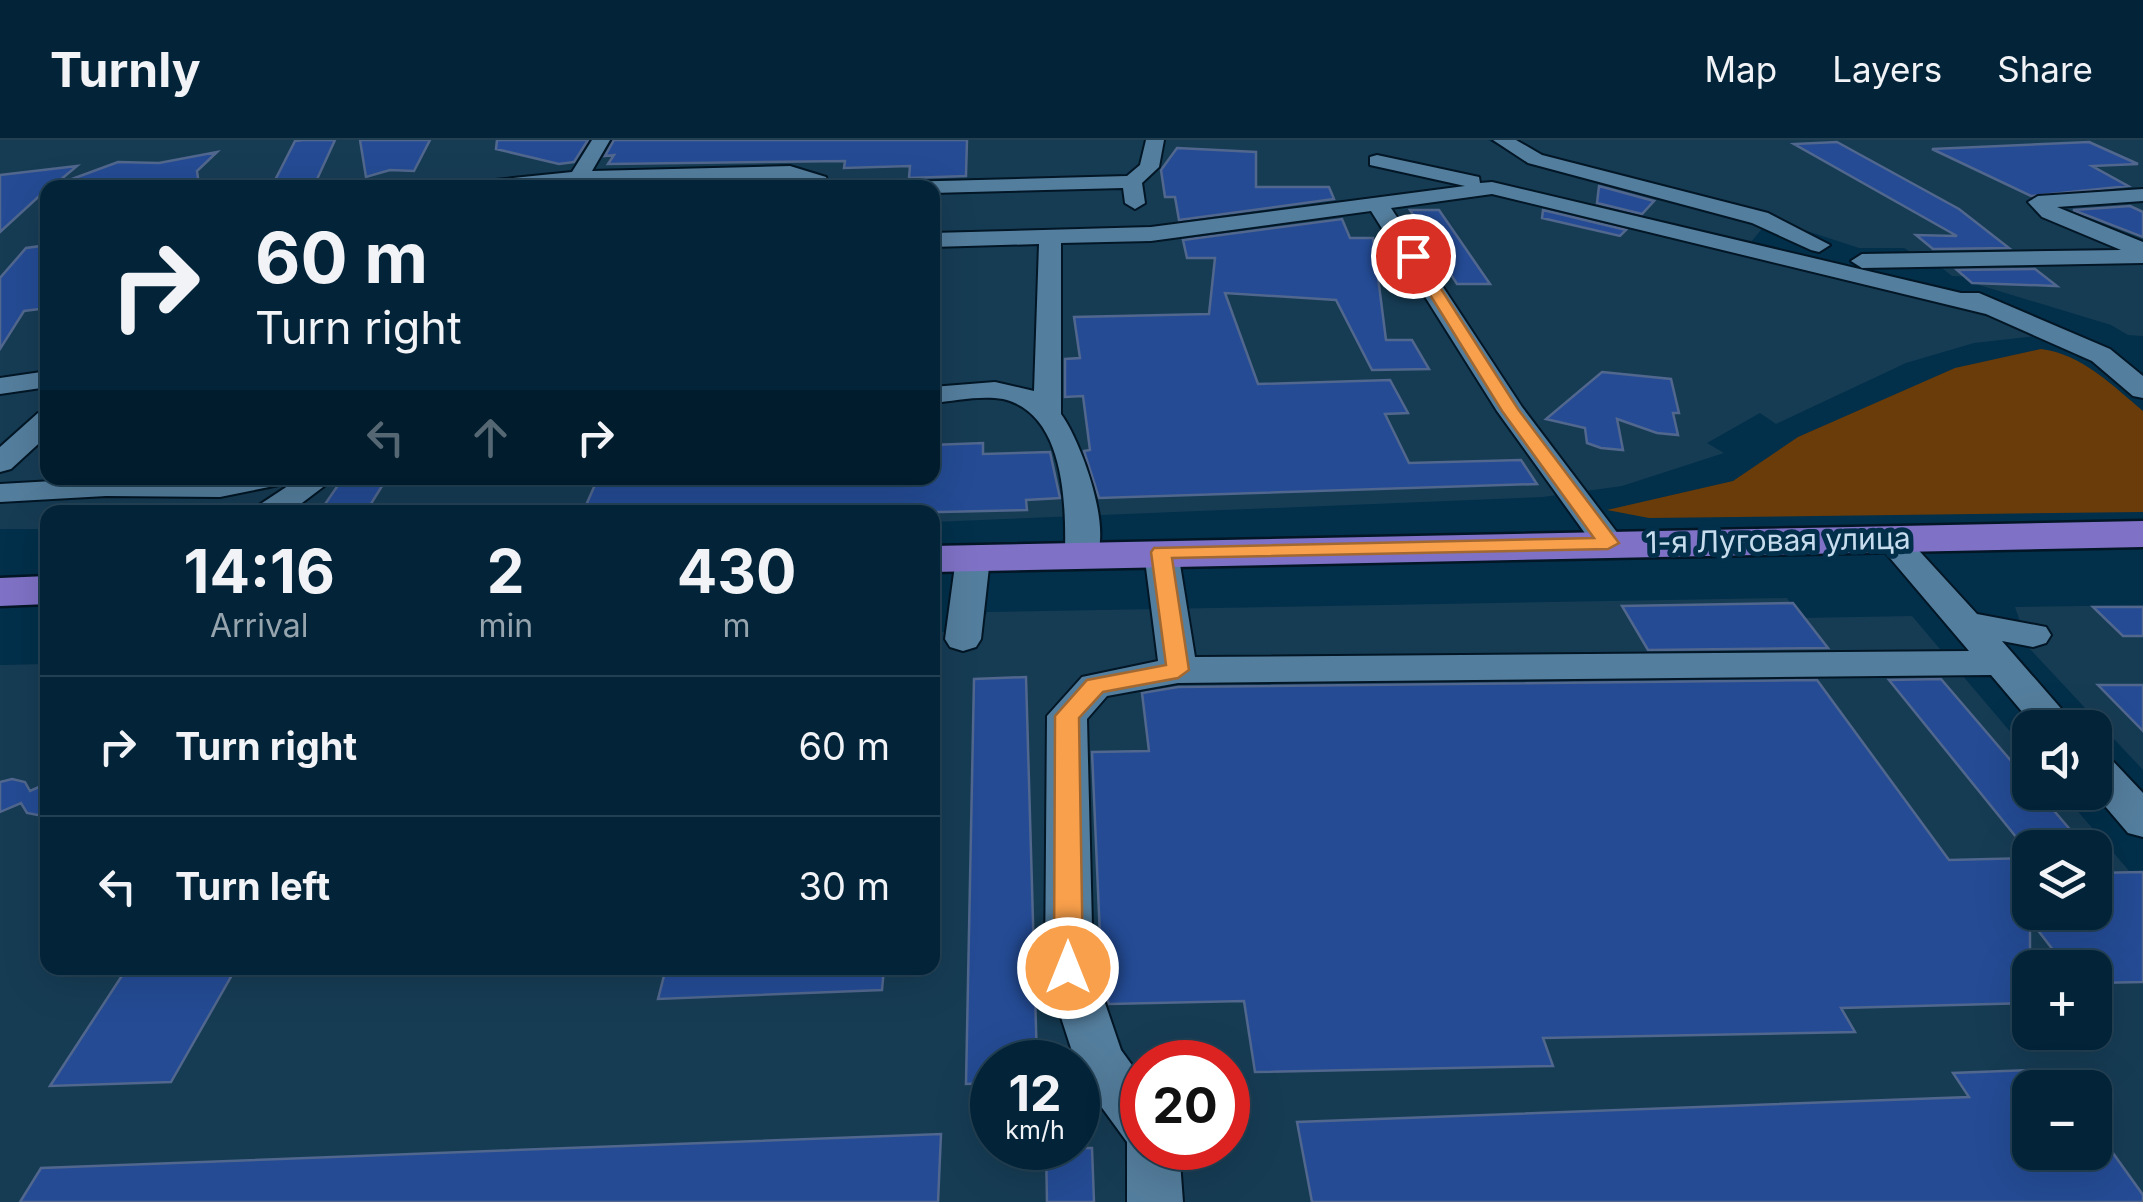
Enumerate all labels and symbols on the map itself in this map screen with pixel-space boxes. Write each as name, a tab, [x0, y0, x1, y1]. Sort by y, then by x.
pin	[1371, 214, 1456, 299]
street label: 1-я Луговая улица	[1645, 520, 1911, 560]
position arrow	[1016, 916, 1120, 1020]
speed limit sign: 20	[1120, 1040, 1250, 1170]

